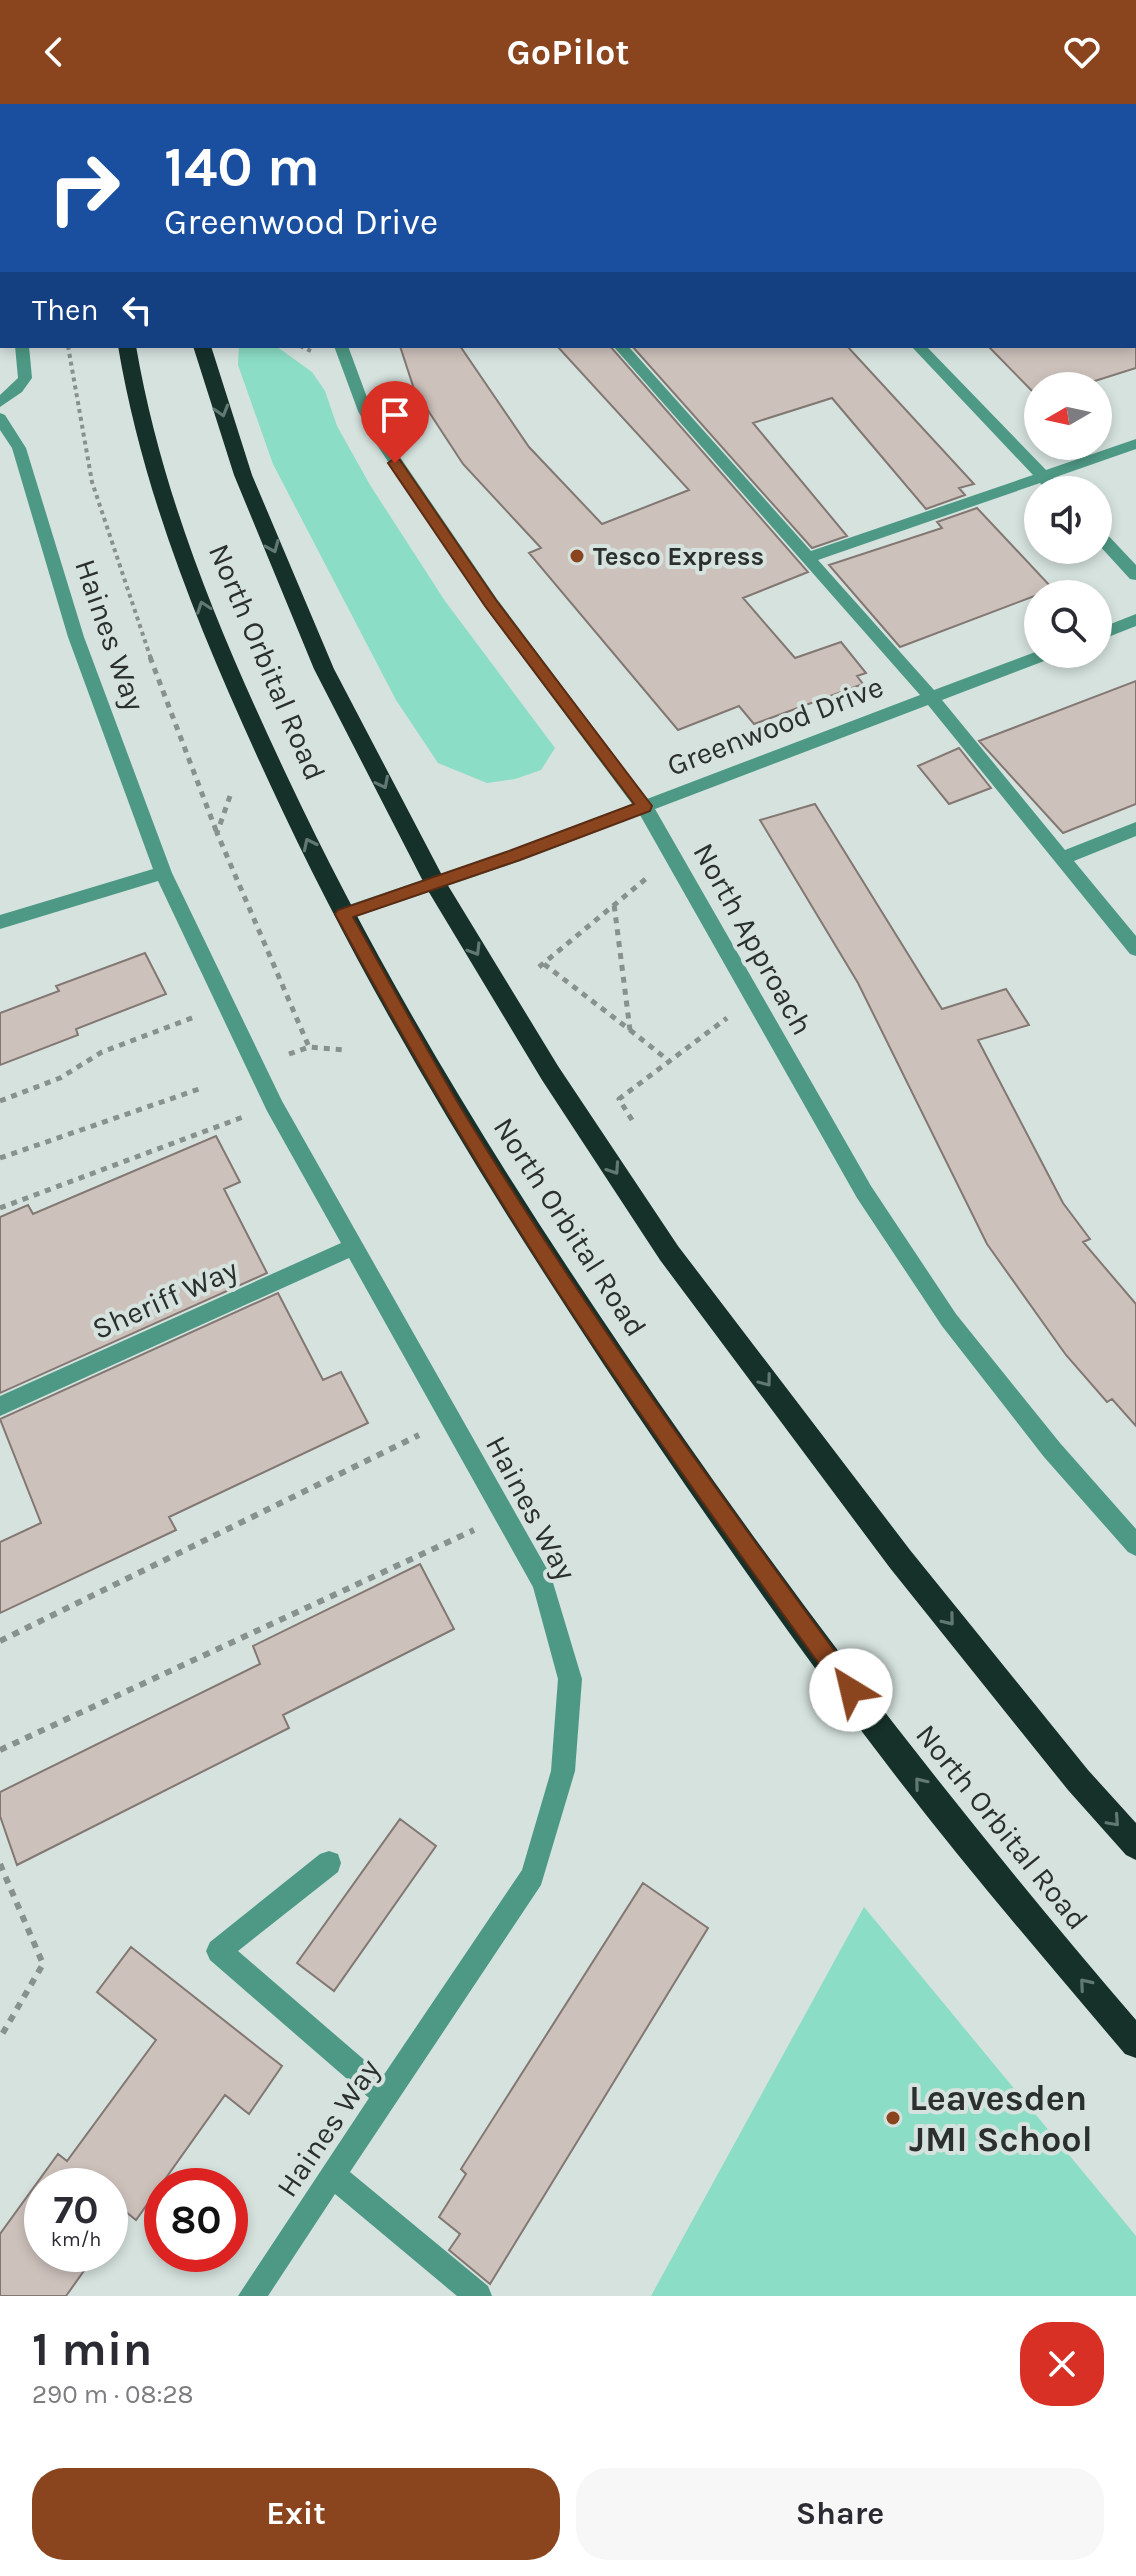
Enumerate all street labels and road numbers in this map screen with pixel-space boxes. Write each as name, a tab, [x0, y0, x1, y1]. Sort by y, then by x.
street label: North Orbital Road	[201, 538, 333, 786]
street label: Haines Way	[67, 554, 153, 716]
street label: Greenwood Drive	[662, 668, 888, 784]
street label: North Approach	[685, 837, 821, 1041]
street label: North Orbital Road	[486, 1111, 654, 1343]
street label: Sheriff Way	[87, 1251, 243, 1347]
street label: Haines Way	[478, 1430, 584, 1586]
street label: North Orbital Road	[908, 1717, 1096, 1937]
street label: Haines Way	[269, 2052, 387, 2204]

